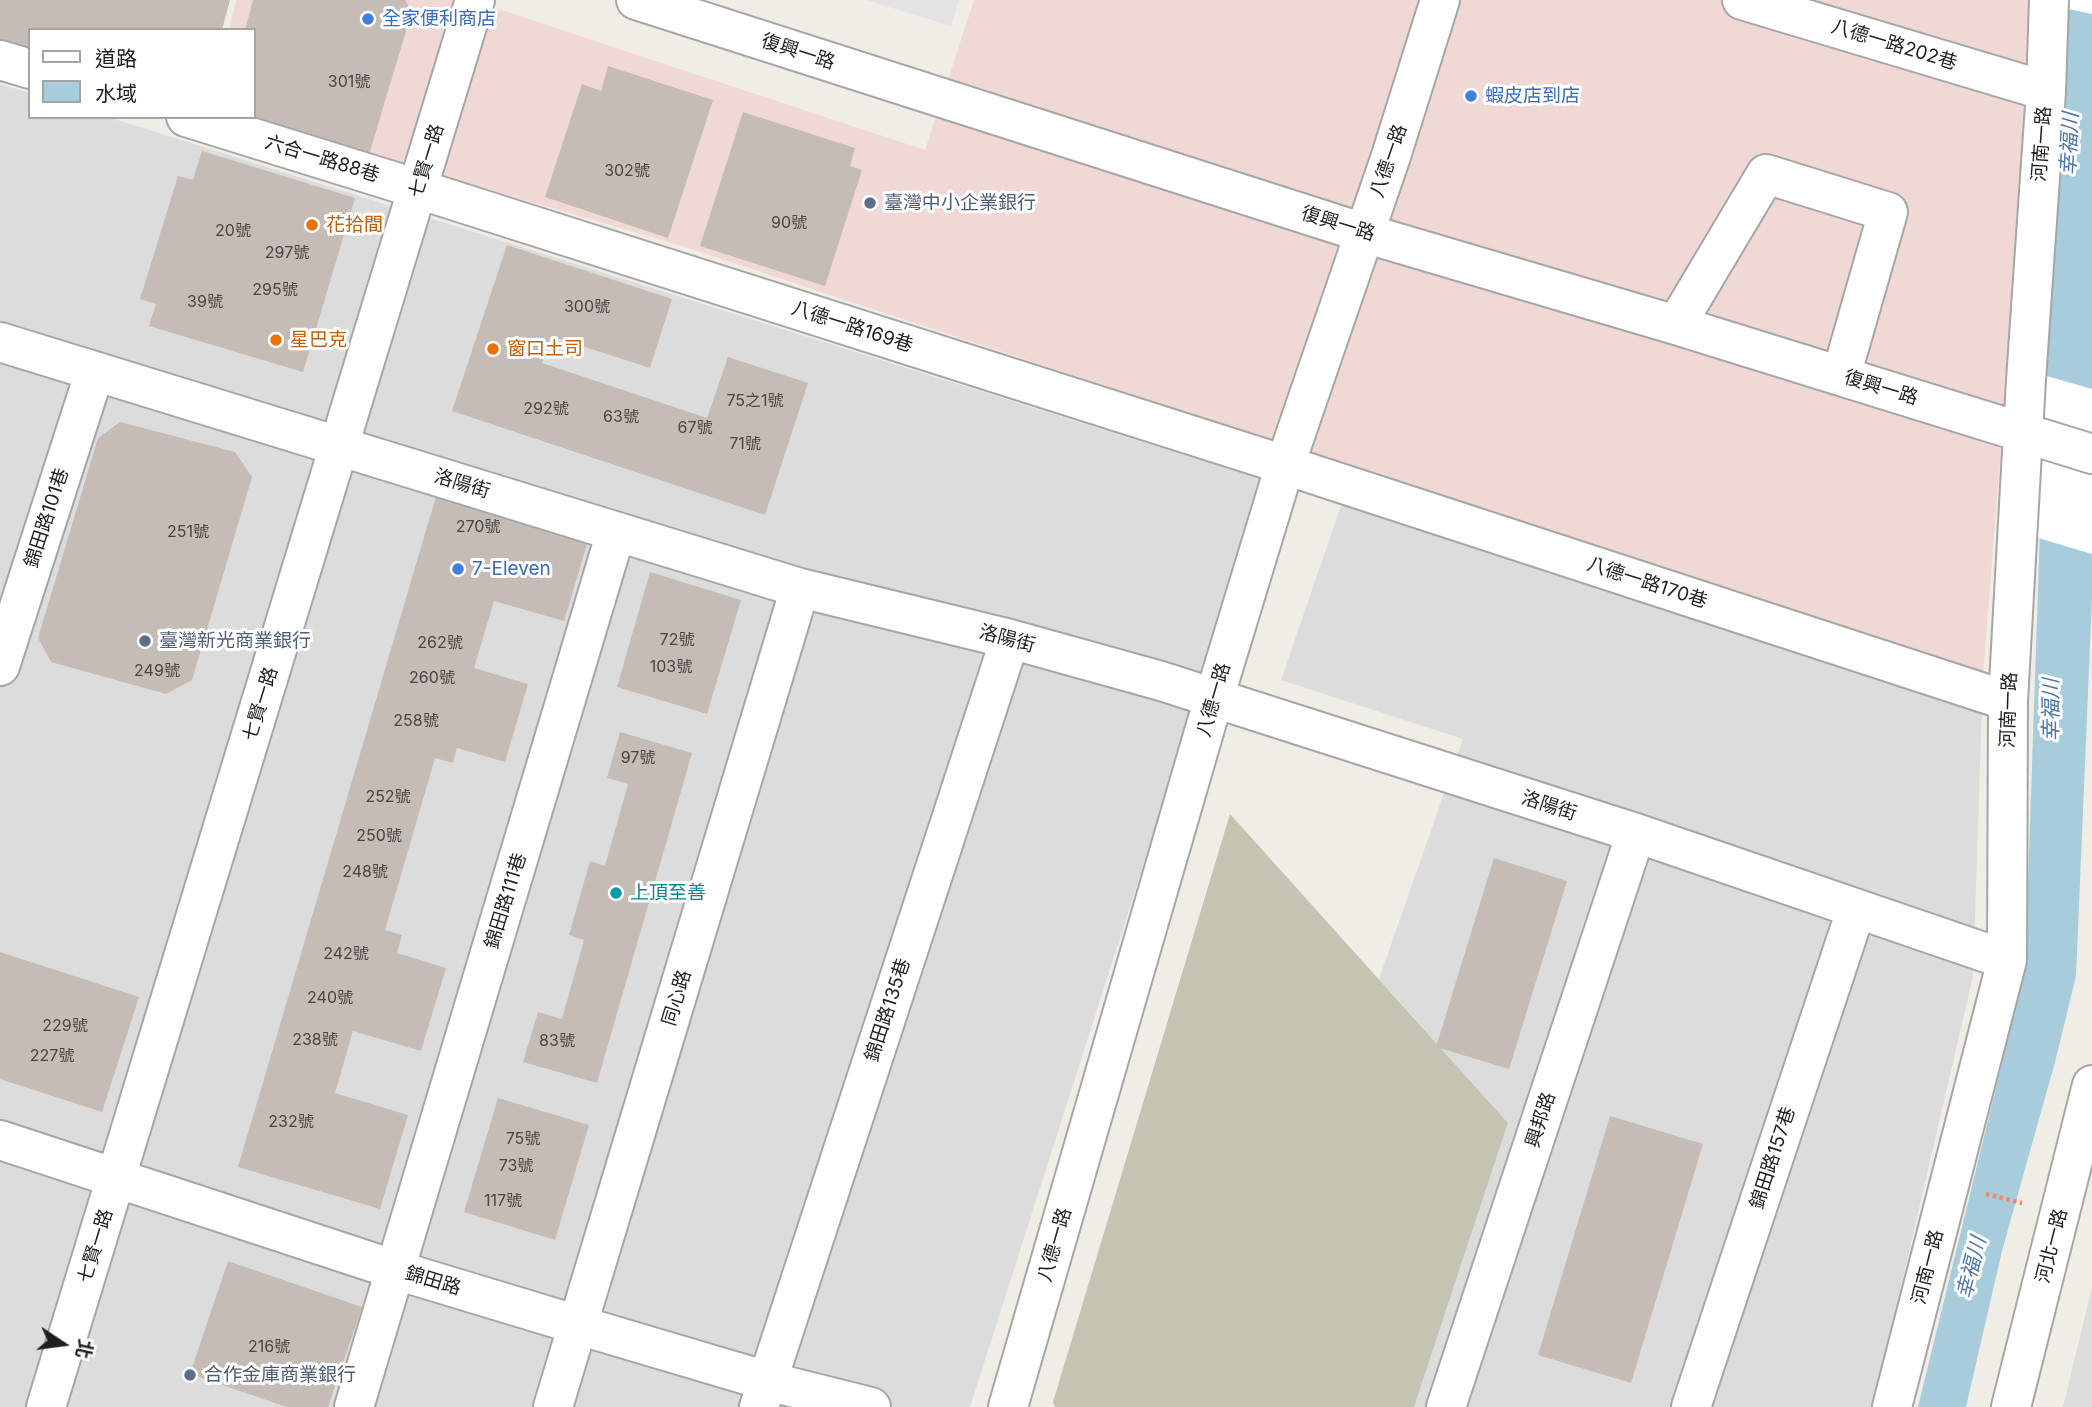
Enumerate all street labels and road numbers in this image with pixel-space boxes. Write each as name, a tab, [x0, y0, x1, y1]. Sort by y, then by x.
street label: 八德一路202巷	[1828, 15, 1960, 75]
street label: 復興一路	[758, 29, 838, 75]
street label: 河南一路	[2028, 105, 2056, 183]
street label: 七賢一路	[405, 121, 449, 201]
street label: 八德一路	[1366, 121, 1412, 201]
street label: 六合一路88巷	[262, 131, 382, 187]
street label: 復興一路	[1298, 202, 1378, 246]
street label: 八德一路169巷	[788, 297, 916, 357]
street label: 復興一路	[1841, 366, 1921, 410]
street label: 錦田路101巷	[20, 465, 74, 571]
street label: 洛陽街	[431, 465, 493, 503]
street label: 八德一路170巷	[1584, 553, 1710, 613]
street label: 洛陽街	[977, 621, 1037, 657]
street label: 八德一路	[1193, 660, 1235, 740]
street label: 七賢一路	[239, 664, 283, 744]
street label: 河南一路	[1996, 672, 2022, 748]
street label: 洛陽街	[1518, 786, 1580, 826]
street label: 錦田路111巷	[481, 850, 531, 952]
street label: 錦田路135巷	[861, 956, 915, 1064]
street label: 同心路	[658, 967, 696, 1029]
street label: 興邦路	[1521, 1089, 1561, 1151]
street label: 錦田路157巷	[1746, 1104, 1800, 1212]
street label: 八德一路	[1034, 1205, 1076, 1285]
street label: 七賢一路	[74, 1206, 118, 1286]
street label: 河北一路	[2032, 1206, 2072, 1286]
street label: 河南一路	[1908, 1227, 1948, 1307]
street label: 錦田路	[402, 1262, 464, 1300]

